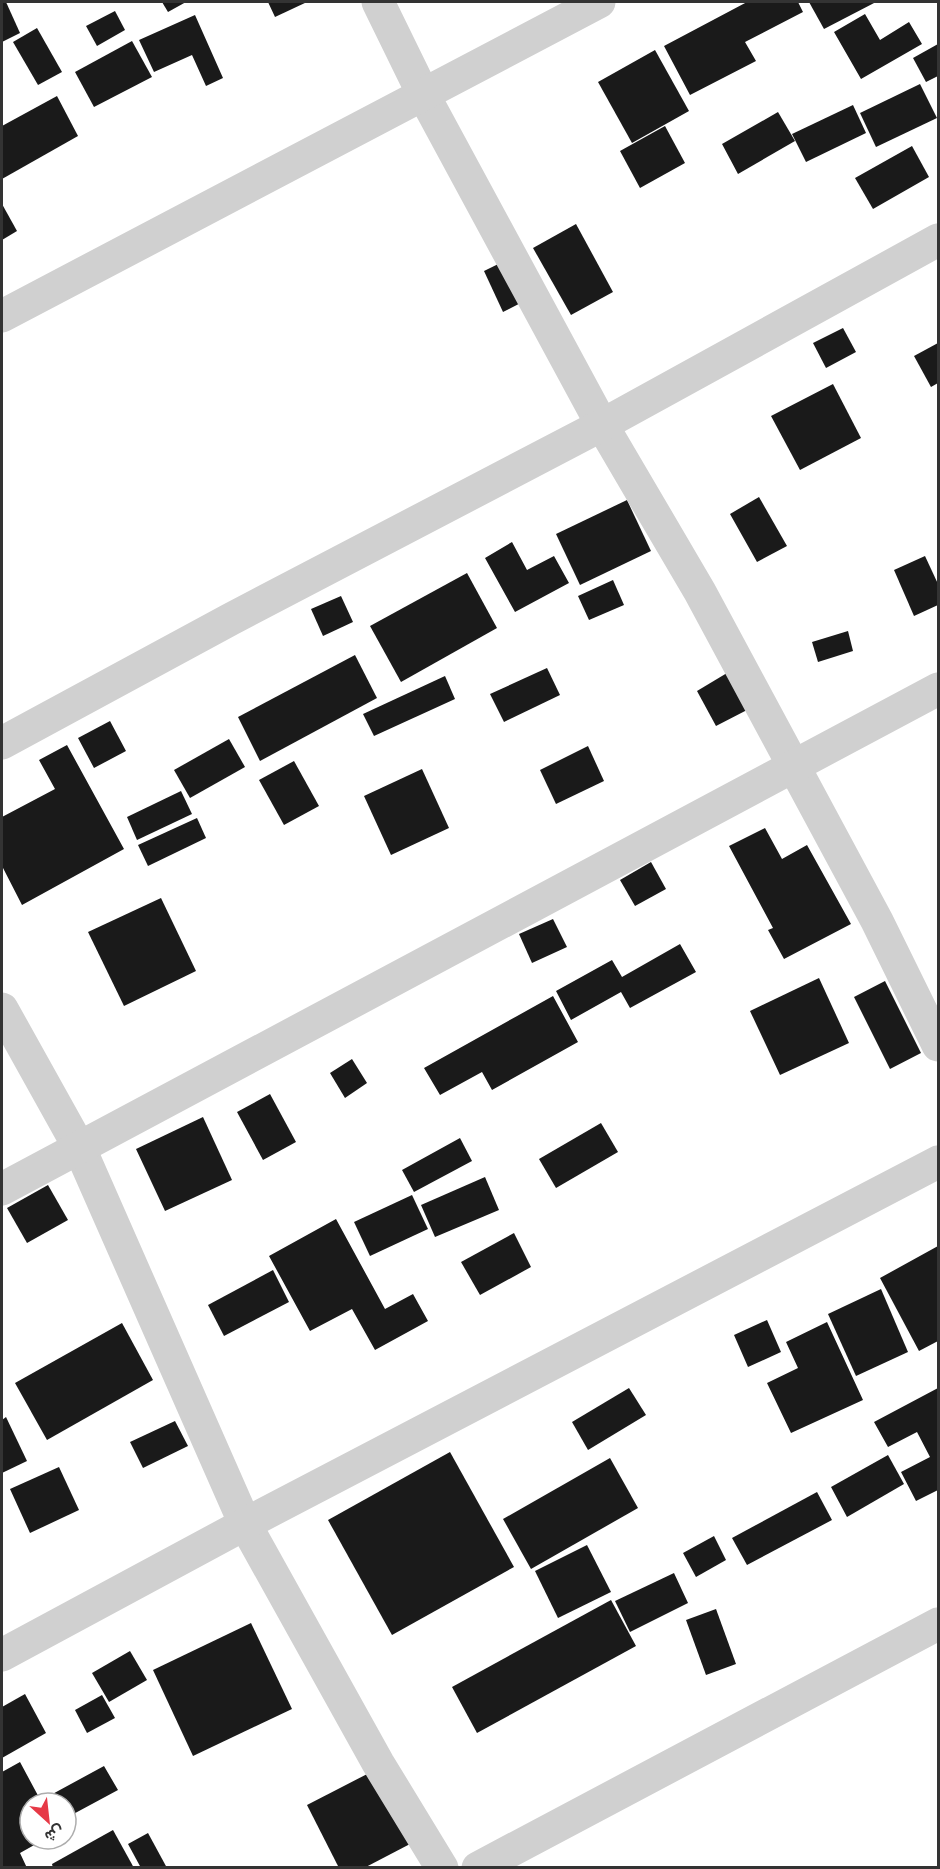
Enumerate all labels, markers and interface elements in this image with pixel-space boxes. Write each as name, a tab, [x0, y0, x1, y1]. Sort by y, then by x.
north arrow	[18, 1791, 78, 1851]
text: ش	[42, 1821, 68, 1848]

